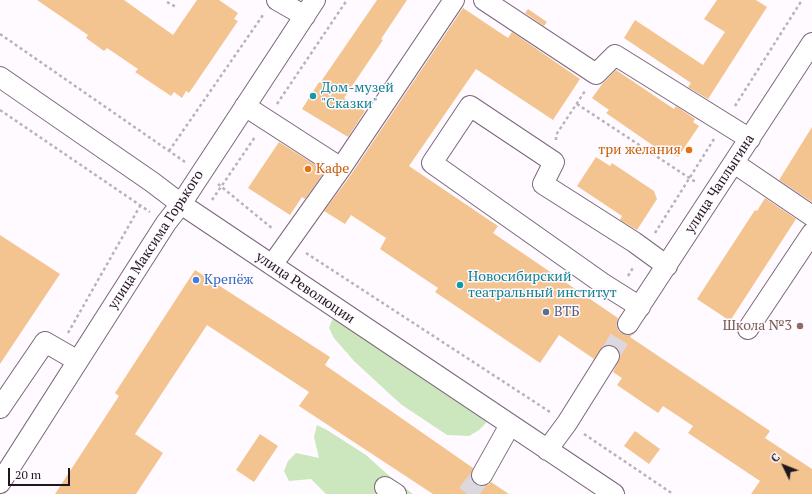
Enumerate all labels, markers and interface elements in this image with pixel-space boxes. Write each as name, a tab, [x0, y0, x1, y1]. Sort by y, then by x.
place label: Дом-музей "Сказки"	[321, 80, 394, 112]
marker: Дом-музей "Сказки"	[308, 91, 318, 101]
street label: улица Чаплыгина	[682, 131, 758, 237]
place label: три желания	[598, 142, 681, 158]
marker: три желания	[684, 145, 694, 155]
place label: Кафе	[316, 161, 349, 177]
marker: Кафе	[303, 164, 313, 174]
street label: улица Максима Горького	[105, 167, 207, 313]
street label: улица Революции	[252, 249, 358, 327]
place label: Новосибирский театральный институт	[468, 269, 617, 302]
place label: Крепёж	[204, 272, 253, 288]
marker: Крепёж	[191, 275, 201, 285]
marker: Новосибирский театральный институт	[455, 280, 465, 290]
place label: ВТБ	[554, 304, 580, 320]
marker: ВТБ	[541, 307, 551, 317]
place label: Школа №3	[723, 318, 792, 334]
marker: Школа №3	[795, 321, 805, 331]
north arrow	[764, 446, 804, 486]
text: С	[768, 450, 783, 465]
scale bar	[10, 460, 72, 486]
text: 20 m	[15, 467, 41, 482]

